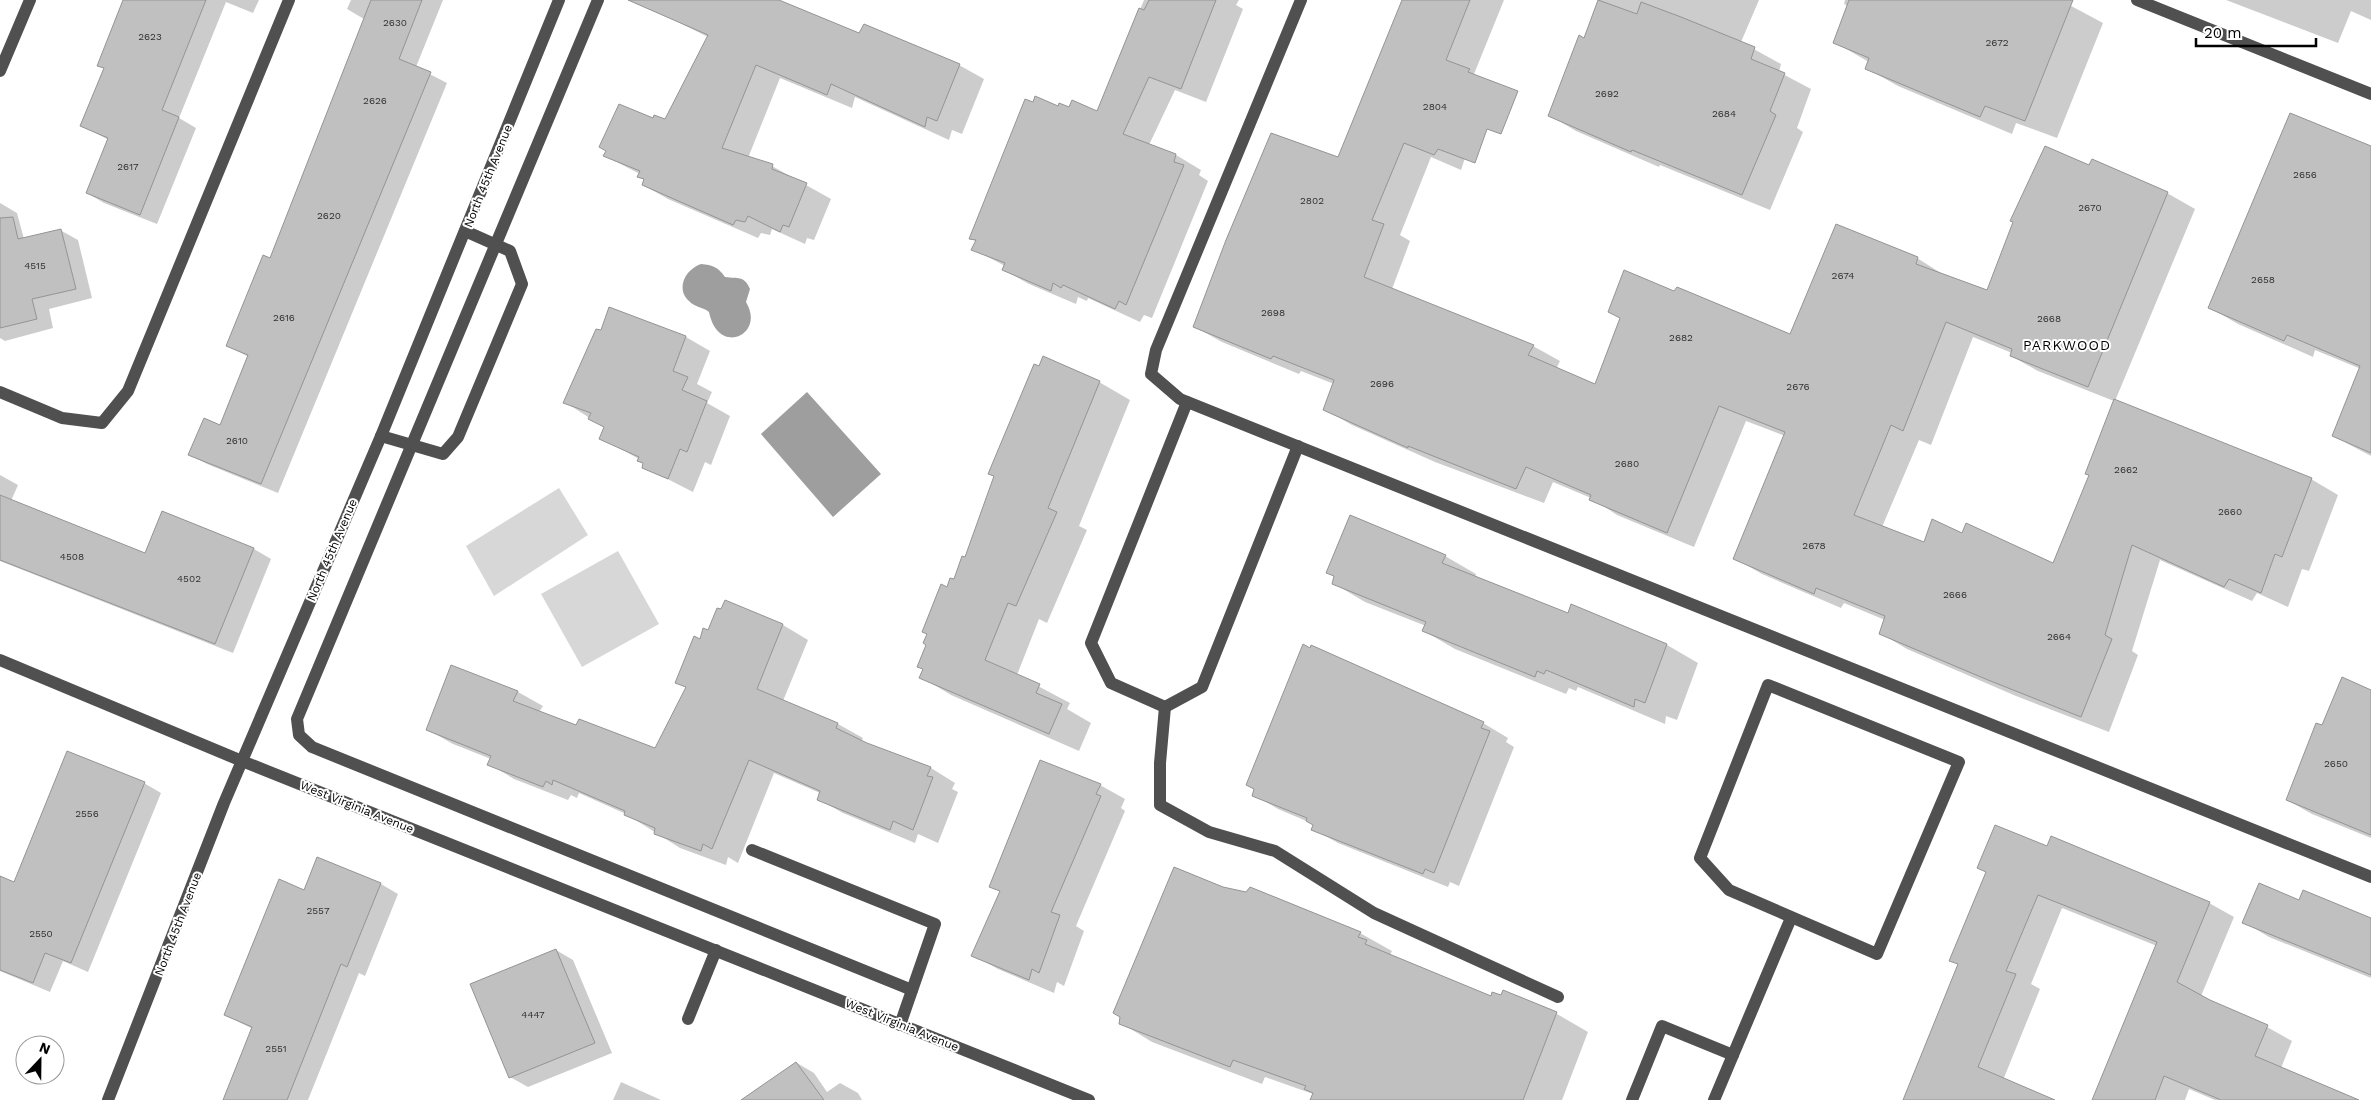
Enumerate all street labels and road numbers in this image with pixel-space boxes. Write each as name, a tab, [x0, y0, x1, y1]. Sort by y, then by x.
street label: North 45th Avenue	[461, 122, 515, 230]
street label: North 45th Avenue	[304, 497, 360, 603]
street label: West Virginia Avenue	[298, 778, 416, 836]
street label: North 45th Avenue	[152, 870, 204, 978]
street label: West Virginia Avenue	[843, 996, 961, 1054]

